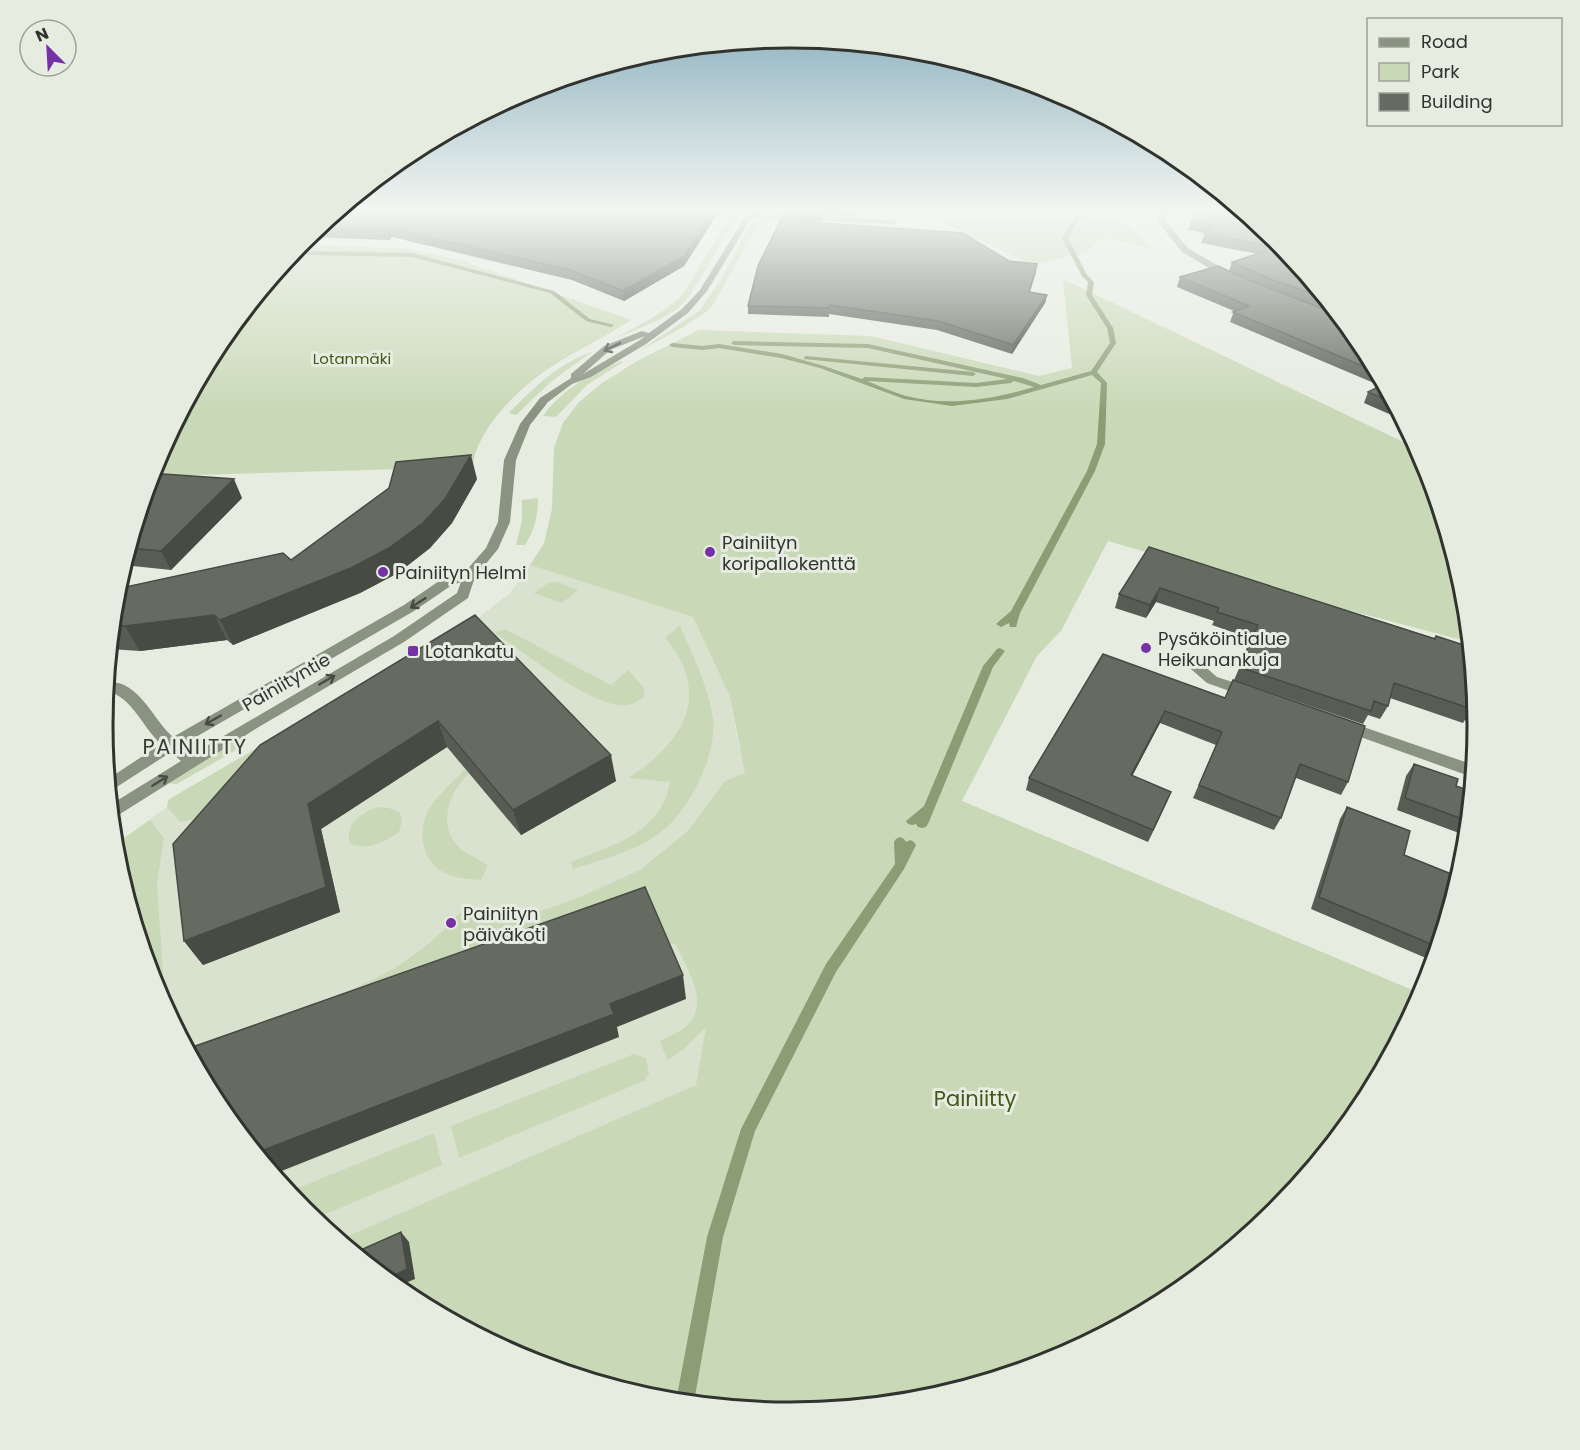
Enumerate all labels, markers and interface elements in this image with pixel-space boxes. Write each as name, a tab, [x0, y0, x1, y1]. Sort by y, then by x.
north arrow	[18, 18, 78, 78]
legend	[1367, 18, 1562, 126]
text: N	[32, 22, 52, 48]
text: Road	[1421, 29, 1468, 54]
text: Park	[1421, 59, 1460, 84]
text: Building	[1421, 89, 1493, 114]
one-way arrow	[604, 341, 621, 353]
park label: Lotanmäki	[313, 348, 391, 369]
place label: Painiityn koripallokenttä	[722, 530, 856, 576]
marker: Painiityn koripallokenttä	[703, 545, 717, 559]
place label: Painiityn Helmi	[395, 560, 526, 585]
marker: Painiityn Helmi	[376, 565, 390, 579]
one-way arrow	[410, 597, 427, 609]
place label: Pysäköintialue Heikunankuja	[1158, 626, 1287, 672]
place label: Lotankatu	[425, 639, 514, 664]
marker: Pysäköintialue Heikunankuja	[1139, 641, 1153, 655]
marker: Lotankatu	[406, 644, 420, 658]
street label: Painiityntie	[237, 647, 335, 717]
one-way arrow	[319, 674, 336, 686]
one-way arrow	[205, 715, 222, 727]
district label: PAINIITTY	[142, 732, 248, 761]
one-way arrow	[151, 774, 168, 786]
place label: Painiityn päiväkoti	[463, 901, 546, 947]
marker: Painiityn päiväkoti	[444, 916, 458, 930]
park label: Painiitty	[934, 1084, 1016, 1113]

